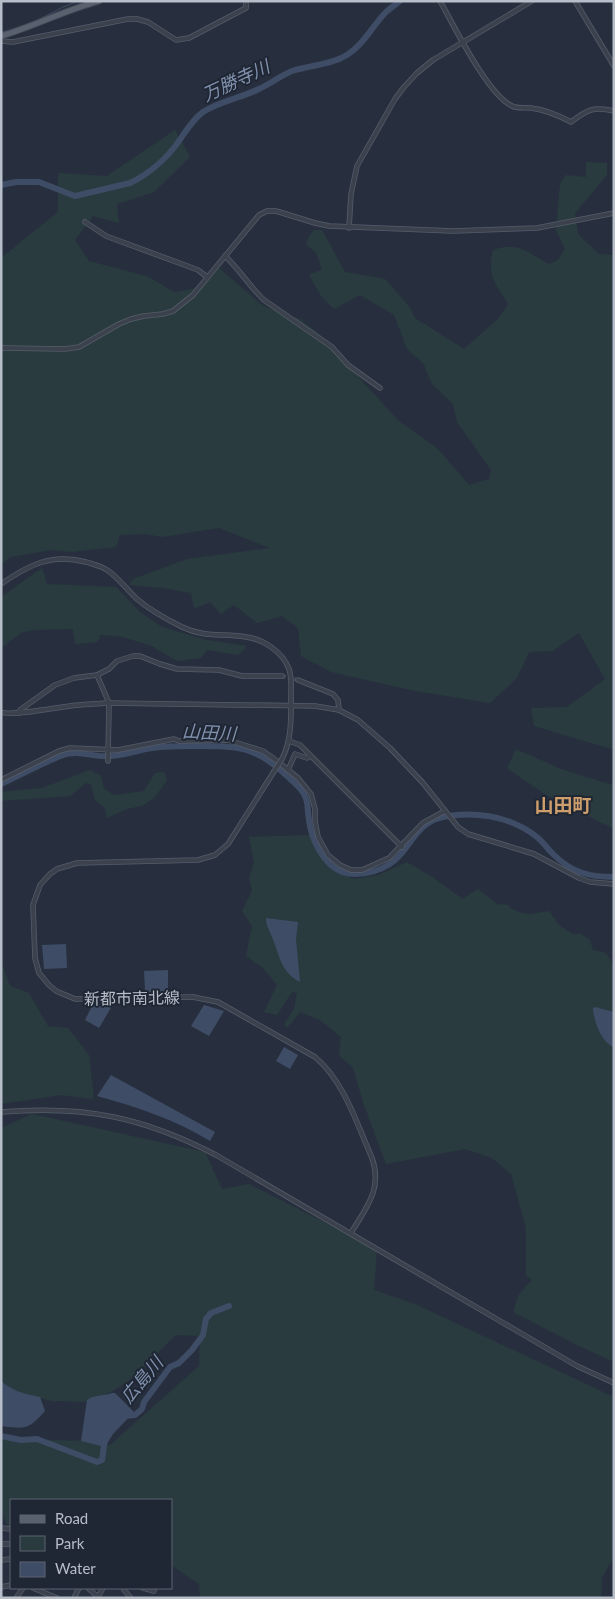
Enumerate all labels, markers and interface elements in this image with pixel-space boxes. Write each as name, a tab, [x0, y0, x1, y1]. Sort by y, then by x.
water label: 万勝寺川	[198, 54, 275, 105]
water label: 山田川	[182, 720, 239, 745]
district label: 山田町	[534, 793, 592, 816]
street label: 新都市南北線	[84, 987, 180, 1008]
water label: 広島川	[115, 1350, 168, 1407]
legend	[10, 1499, 172, 1589]
text: Road	[55, 1509, 88, 1527]
text: Park	[55, 1534, 85, 1552]
text: Water	[55, 1559, 96, 1577]

